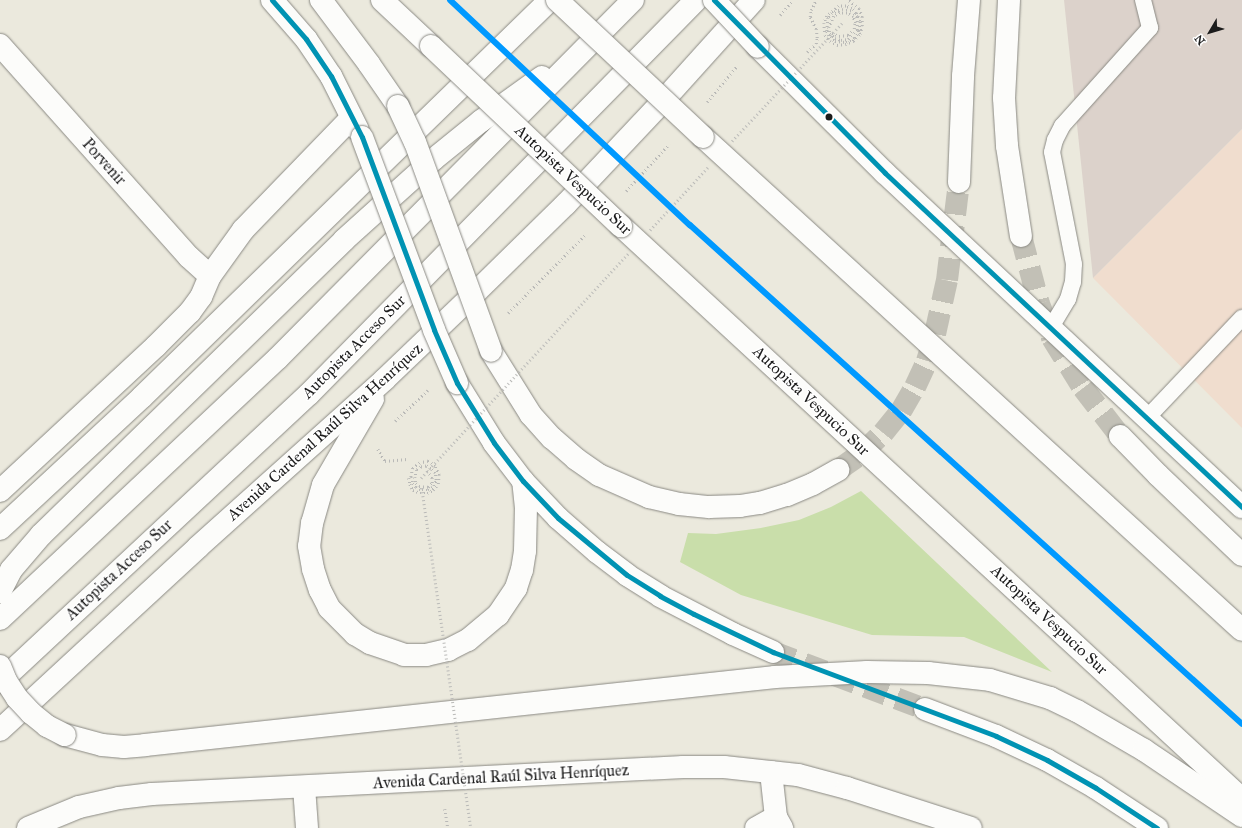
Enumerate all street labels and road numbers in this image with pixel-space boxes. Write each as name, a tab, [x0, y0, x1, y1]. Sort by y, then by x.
street label: Autopista Vespucio Sur	[511, 121, 635, 239]
street label: Porvenir	[78, 135, 130, 189]
street label: Autopista Acceso Sur	[298, 291, 410, 403]
street label: Avenida Cardenal Raúl Silva Henríquez	[223, 339, 427, 525]
street label: Autopista Vespucio Sur	[749, 342, 873, 460]
street label: Autopista Acceso Sur	[62, 516, 176, 624]
street label: Autopista Vespucio Sur	[987, 561, 1111, 679]
street label: Avenida Cardenal Raúl Silva Henríquez	[372, 761, 630, 793]

